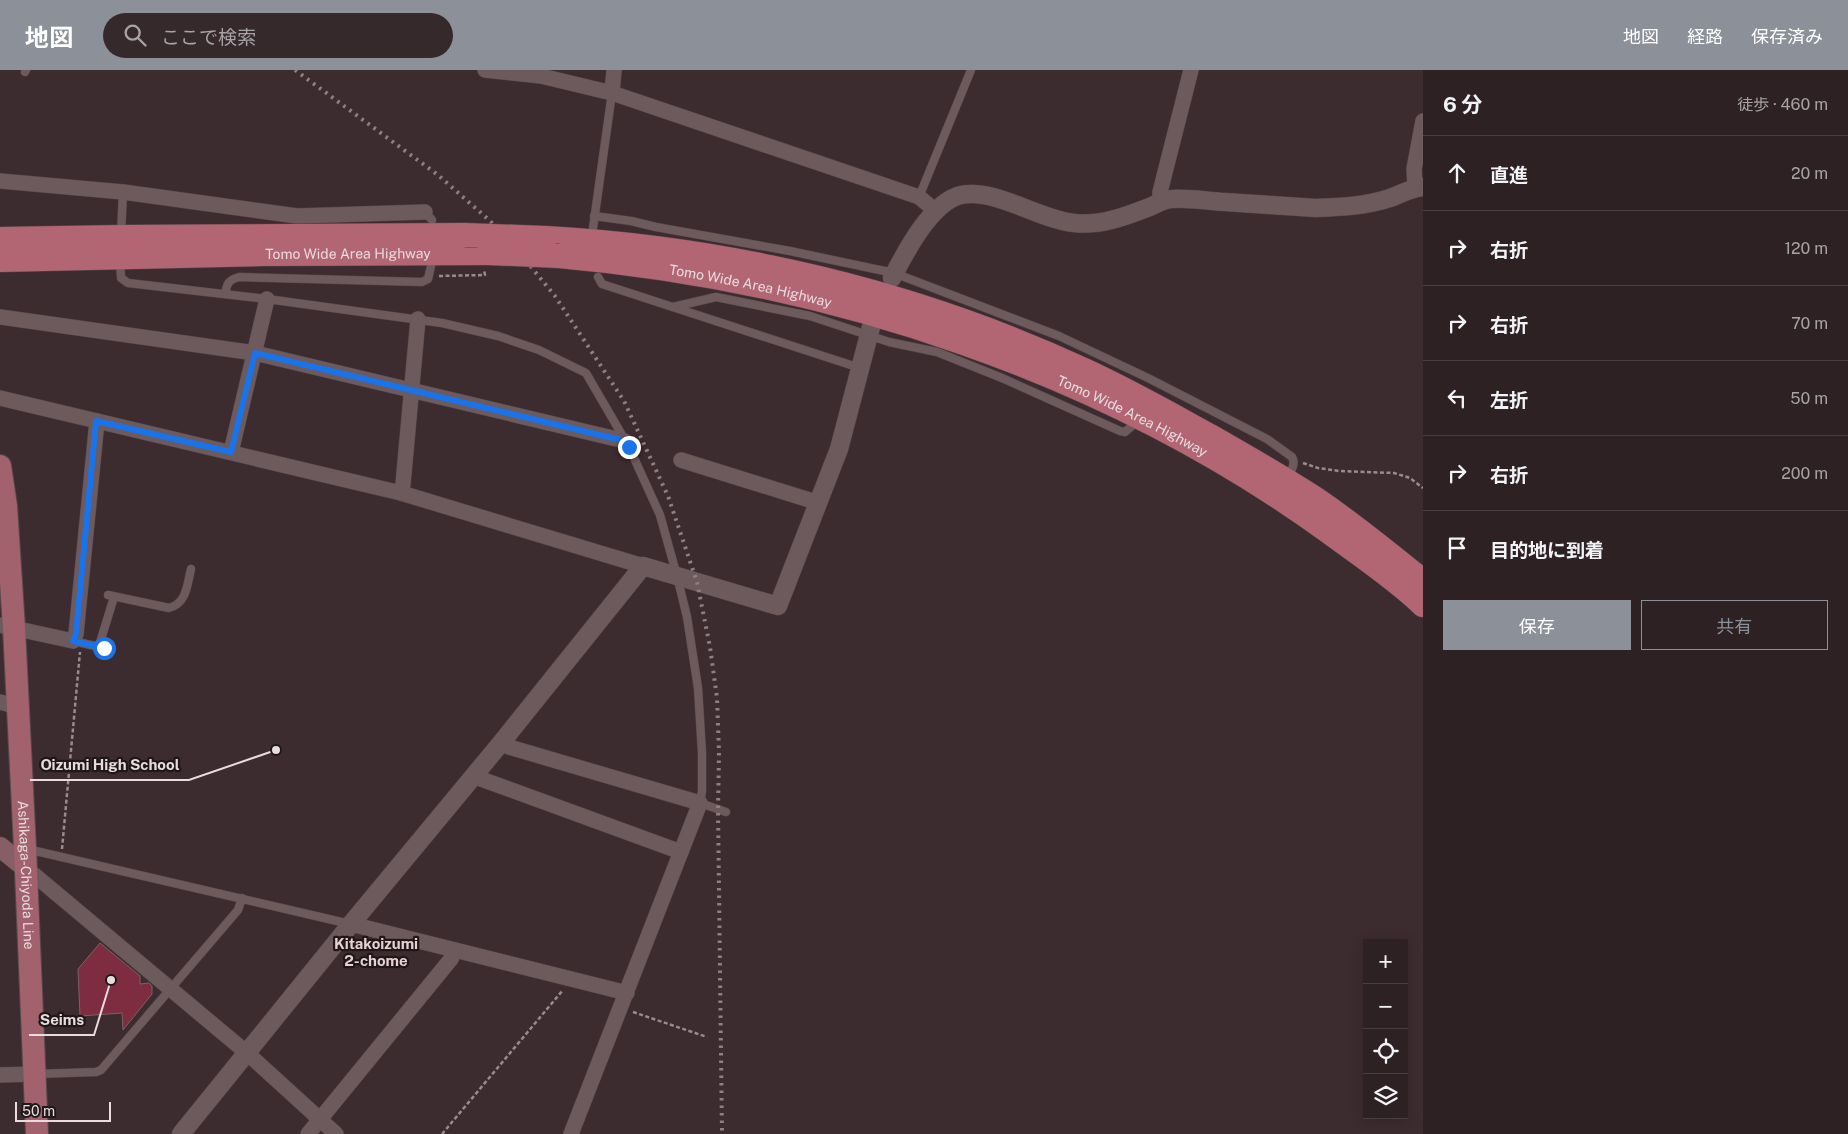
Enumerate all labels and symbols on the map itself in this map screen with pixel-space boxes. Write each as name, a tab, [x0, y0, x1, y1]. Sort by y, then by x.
street label: Tomo Wide Area Highway	[265, 245, 431, 262]
street label: Tomo Wide Area Highway	[668, 262, 834, 311]
street label: Tomo Wide Area Highway	[1055, 372, 1211, 460]
route end	[618, 436, 641, 459]
route start	[93, 637, 116, 660]
callout: Oizumi High School	[30, 750, 189, 780]
text: Oizumi High School	[40, 756, 180, 773]
street label: Ashikaga-Chiyoda Line	[15, 800, 37, 950]
district label: Kitakoizumi 2-chome	[334, 935, 418, 969]
callout: Seims	[29, 1005, 94, 1035]
text: Seims	[40, 1011, 84, 1028]
scale bar	[15, 1099, 111, 1122]

